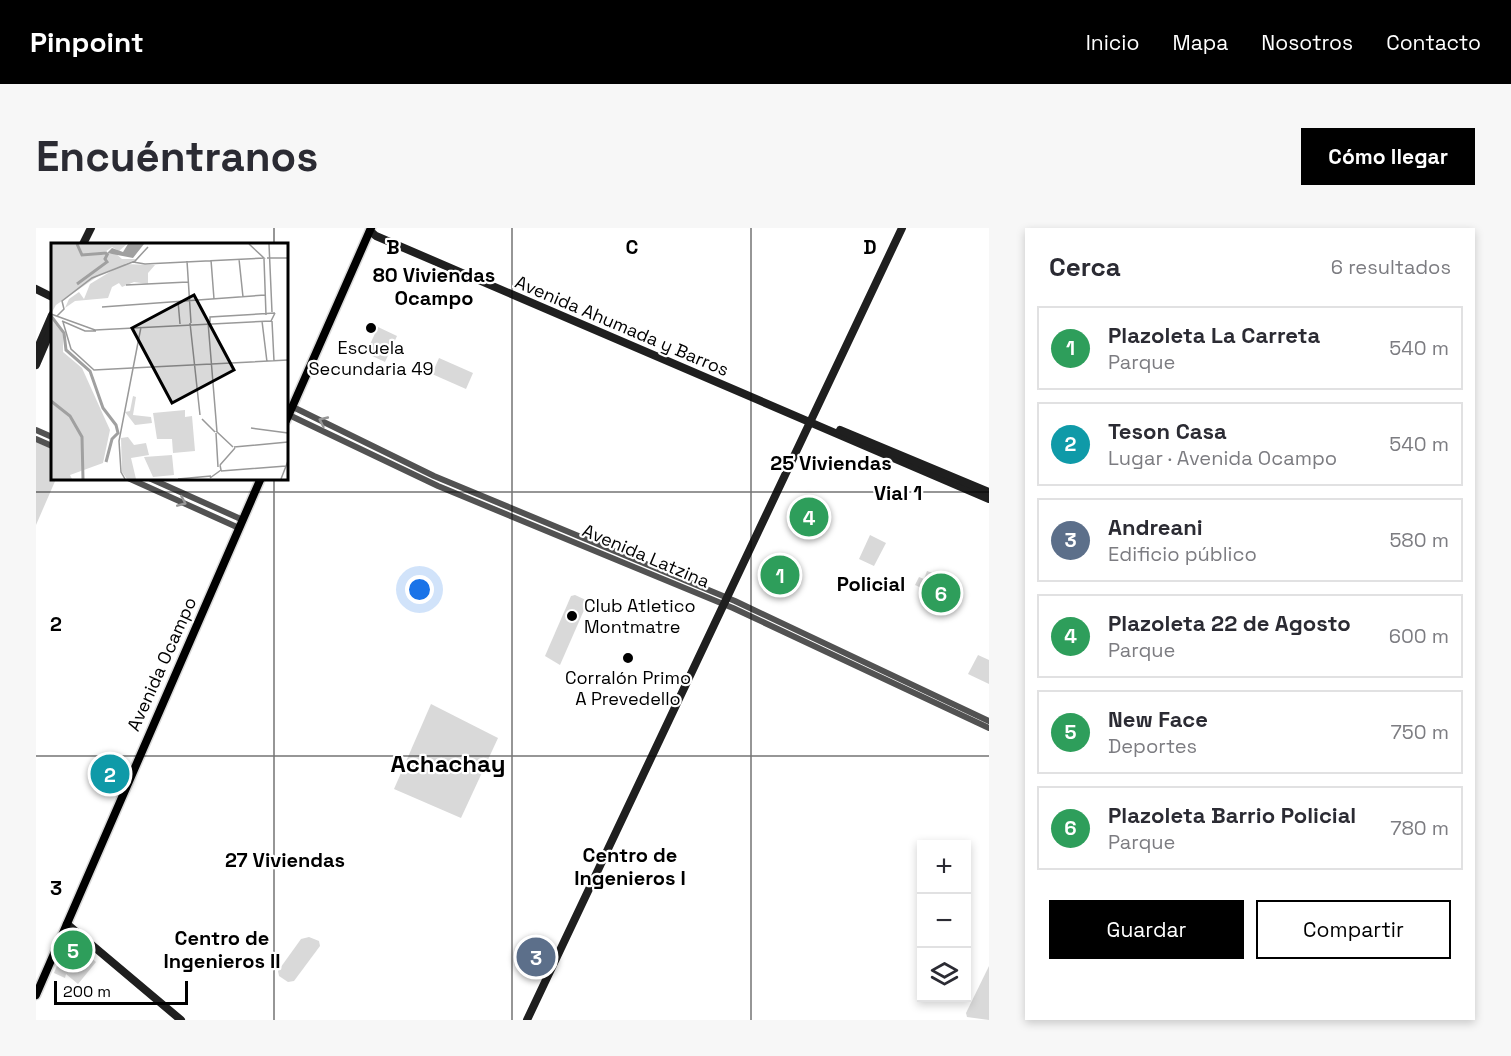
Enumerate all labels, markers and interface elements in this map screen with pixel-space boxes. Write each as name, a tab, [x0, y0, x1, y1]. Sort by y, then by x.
text: Pinpoint	[30, 24, 144, 60]
text: Inicio	[1086, 29, 1140, 56]
text: Mapa	[1173, 29, 1228, 56]
text: Nosotros	[1261, 29, 1353, 56]
text: Contacto	[1386, 29, 1481, 56]
button: Cómo llegar	[1301, 128, 1475, 185]
text: Encuéntranos	[36, 130, 318, 183]
text: B	[386, 234, 400, 260]
text: C	[626, 234, 639, 260]
text: D	[863, 234, 877, 260]
inset map	[51, 243, 288, 480]
text: Cerca	[1049, 250, 1121, 284]
text: 6 resultados	[1331, 254, 1451, 280]
district label: 80 Viviendas Ocampo	[373, 262, 495, 311]
street label: Avenida Ahumada y Barros	[512, 270, 733, 381]
marker: Escuela Secundaria 49	[364, 321, 378, 335]
text: Plazoleta La Carreta	[1108, 321, 1320, 349]
text: 1	[1066, 335, 1075, 361]
text: 540 m	[1389, 335, 1449, 361]
place label: Escuela Secundaria 49	[309, 336, 433, 380]
text: Parque	[1108, 349, 1175, 375]
one-way arrow	[319, 416, 330, 428]
text: Teson Casa	[1108, 417, 1227, 445]
text: 2	[1065, 431, 1076, 457]
text: 540 m	[1389, 431, 1449, 457]
text: Lugar · Avenida Ocampo	[1108, 445, 1337, 471]
district label: 25 Viviendas	[770, 450, 892, 476]
district label: Vial 1	[874, 480, 922, 506]
pin: 4	[790, 494, 828, 540]
one-way arrow	[176, 495, 187, 507]
text: Andreani	[1108, 513, 1203, 541]
street label: Avenida Latzina	[579, 518, 713, 593]
text: 3	[1064, 527, 1077, 553]
text: 580 m	[1389, 527, 1449, 553]
text: Edificio público	[1108, 541, 1257, 567]
pin: 1	[760, 552, 800, 598]
pin: 6	[922, 570, 960, 616]
district label: Policial	[837, 571, 905, 597]
your location	[405, 575, 434, 604]
street label: Avenida Ocampo	[122, 593, 201, 734]
place label: Club Atletico Montmatre	[584, 594, 696, 638]
marker: Club Atletico Montmatre	[565, 609, 579, 623]
text: Plazoleta 22 de Agosto	[1108, 609, 1351, 637]
text: 2	[50, 611, 62, 637]
text: 4	[1064, 623, 1077, 649]
text: 600 m	[1389, 623, 1449, 649]
text: Parque	[1108, 637, 1175, 663]
marker: Corralón Primo A Prevedello	[621, 651, 635, 665]
place label: Corralón Primo A Prevedello	[565, 666, 691, 710]
text: New Face	[1108, 705, 1208, 733]
text: 5	[1065, 719, 1077, 745]
text: 750 m	[1391, 719, 1449, 745]
text: Deportes	[1108, 733, 1197, 759]
district label: Achachay	[391, 748, 505, 779]
pin: 2	[90, 752, 130, 796]
text: Plazoleta Barrio Policial	[1108, 801, 1356, 829]
text: 6	[1064, 815, 1077, 841]
text: 780 m	[1390, 815, 1449, 841]
text: Parque	[1108, 829, 1175, 855]
map controls	[917, 840, 971, 1002]
button: +	[917, 840, 971, 894]
district label: Centro de Ingenieros I	[574, 842, 686, 891]
district label: 27 Viviendas	[225, 847, 345, 873]
text: 3	[50, 875, 62, 901]
button: −	[917, 894, 971, 948]
button: Guardar	[1049, 900, 1244, 959]
button: Compartir	[1256, 900, 1451, 959]
district label: Centro de Ingenieros II	[164, 925, 281, 974]
pin: 5	[54, 928, 93, 972]
pin: 3	[516, 934, 556, 980]
button: layers	[917, 948, 971, 1002]
scale bar	[54, 978, 188, 1006]
text: 200 m	[63, 981, 111, 1002]

